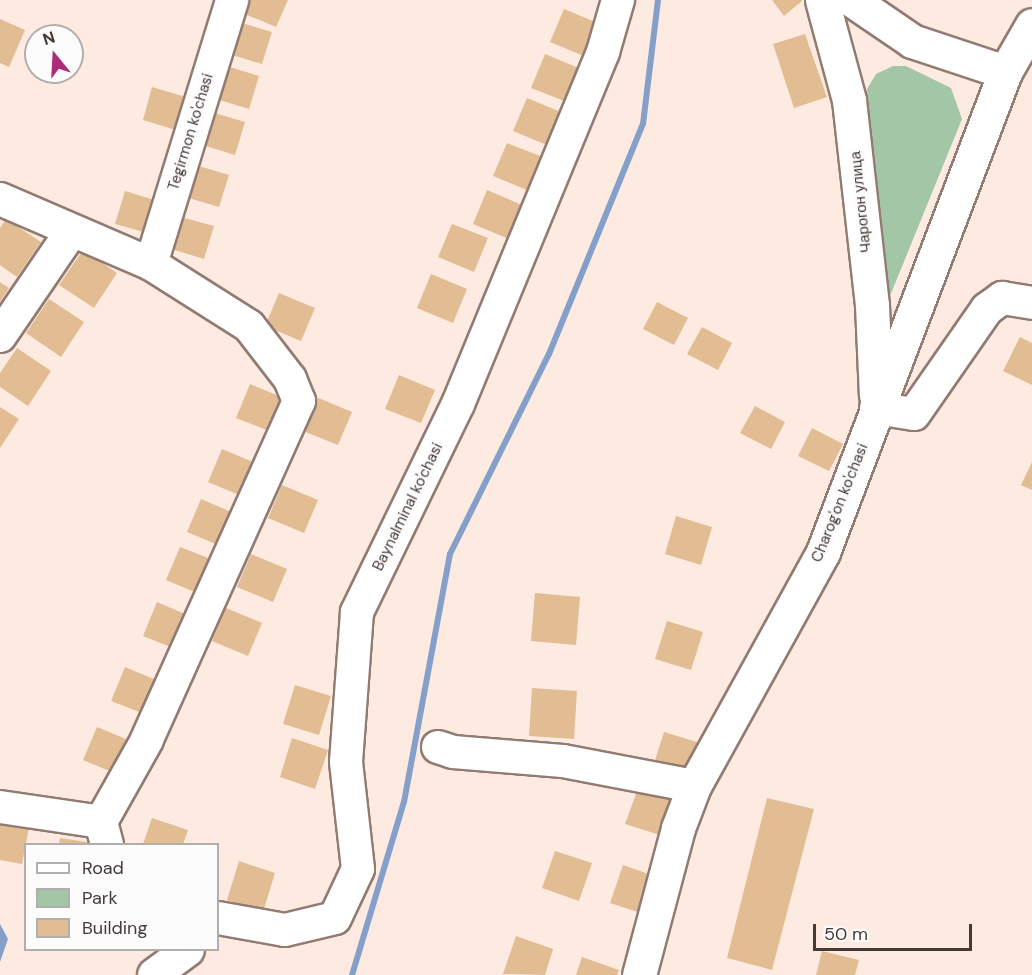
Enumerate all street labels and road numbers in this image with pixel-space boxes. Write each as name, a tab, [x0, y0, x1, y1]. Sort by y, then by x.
street label: Tegirmon ko'chasi	[165, 71, 217, 193]
street label: Чарогон улица	[847, 150, 875, 254]
street label: Baynalminal ko'chasi	[369, 440, 447, 574]
street label: Charog'on ko'chasi	[808, 441, 872, 565]

